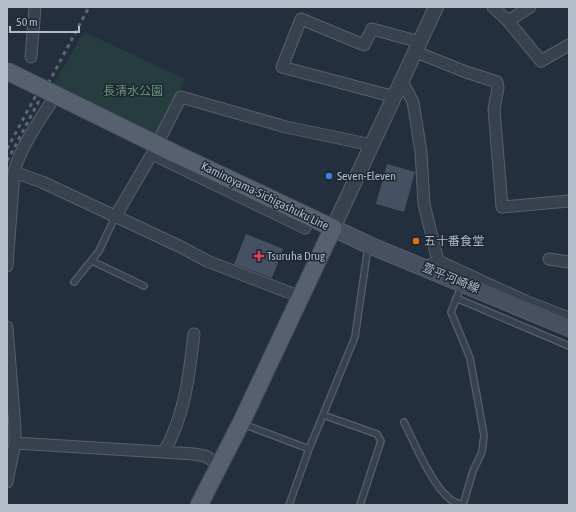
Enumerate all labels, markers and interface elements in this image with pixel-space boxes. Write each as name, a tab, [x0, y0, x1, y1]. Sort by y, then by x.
scale bar	[10, 8, 79, 34]
text: 50 m	[16, 15, 38, 29]
park label: 長清水公園	[103, 84, 163, 98]
street label: Kaminoyama-Sichigashuku Line	[199, 159, 331, 233]
place label: Seven-Eleven	[337, 169, 396, 183]
marker: Seven-Eleven	[324, 171, 334, 181]
place label: 五十番食堂	[424, 234, 484, 248]
marker: 五十番食堂	[411, 236, 421, 246]
place label: Tsuruha Drug	[267, 249, 326, 263]
marker: Tsuruha Drug	[254, 251, 264, 261]
street label: 萱平河崎線	[421, 260, 481, 296]

